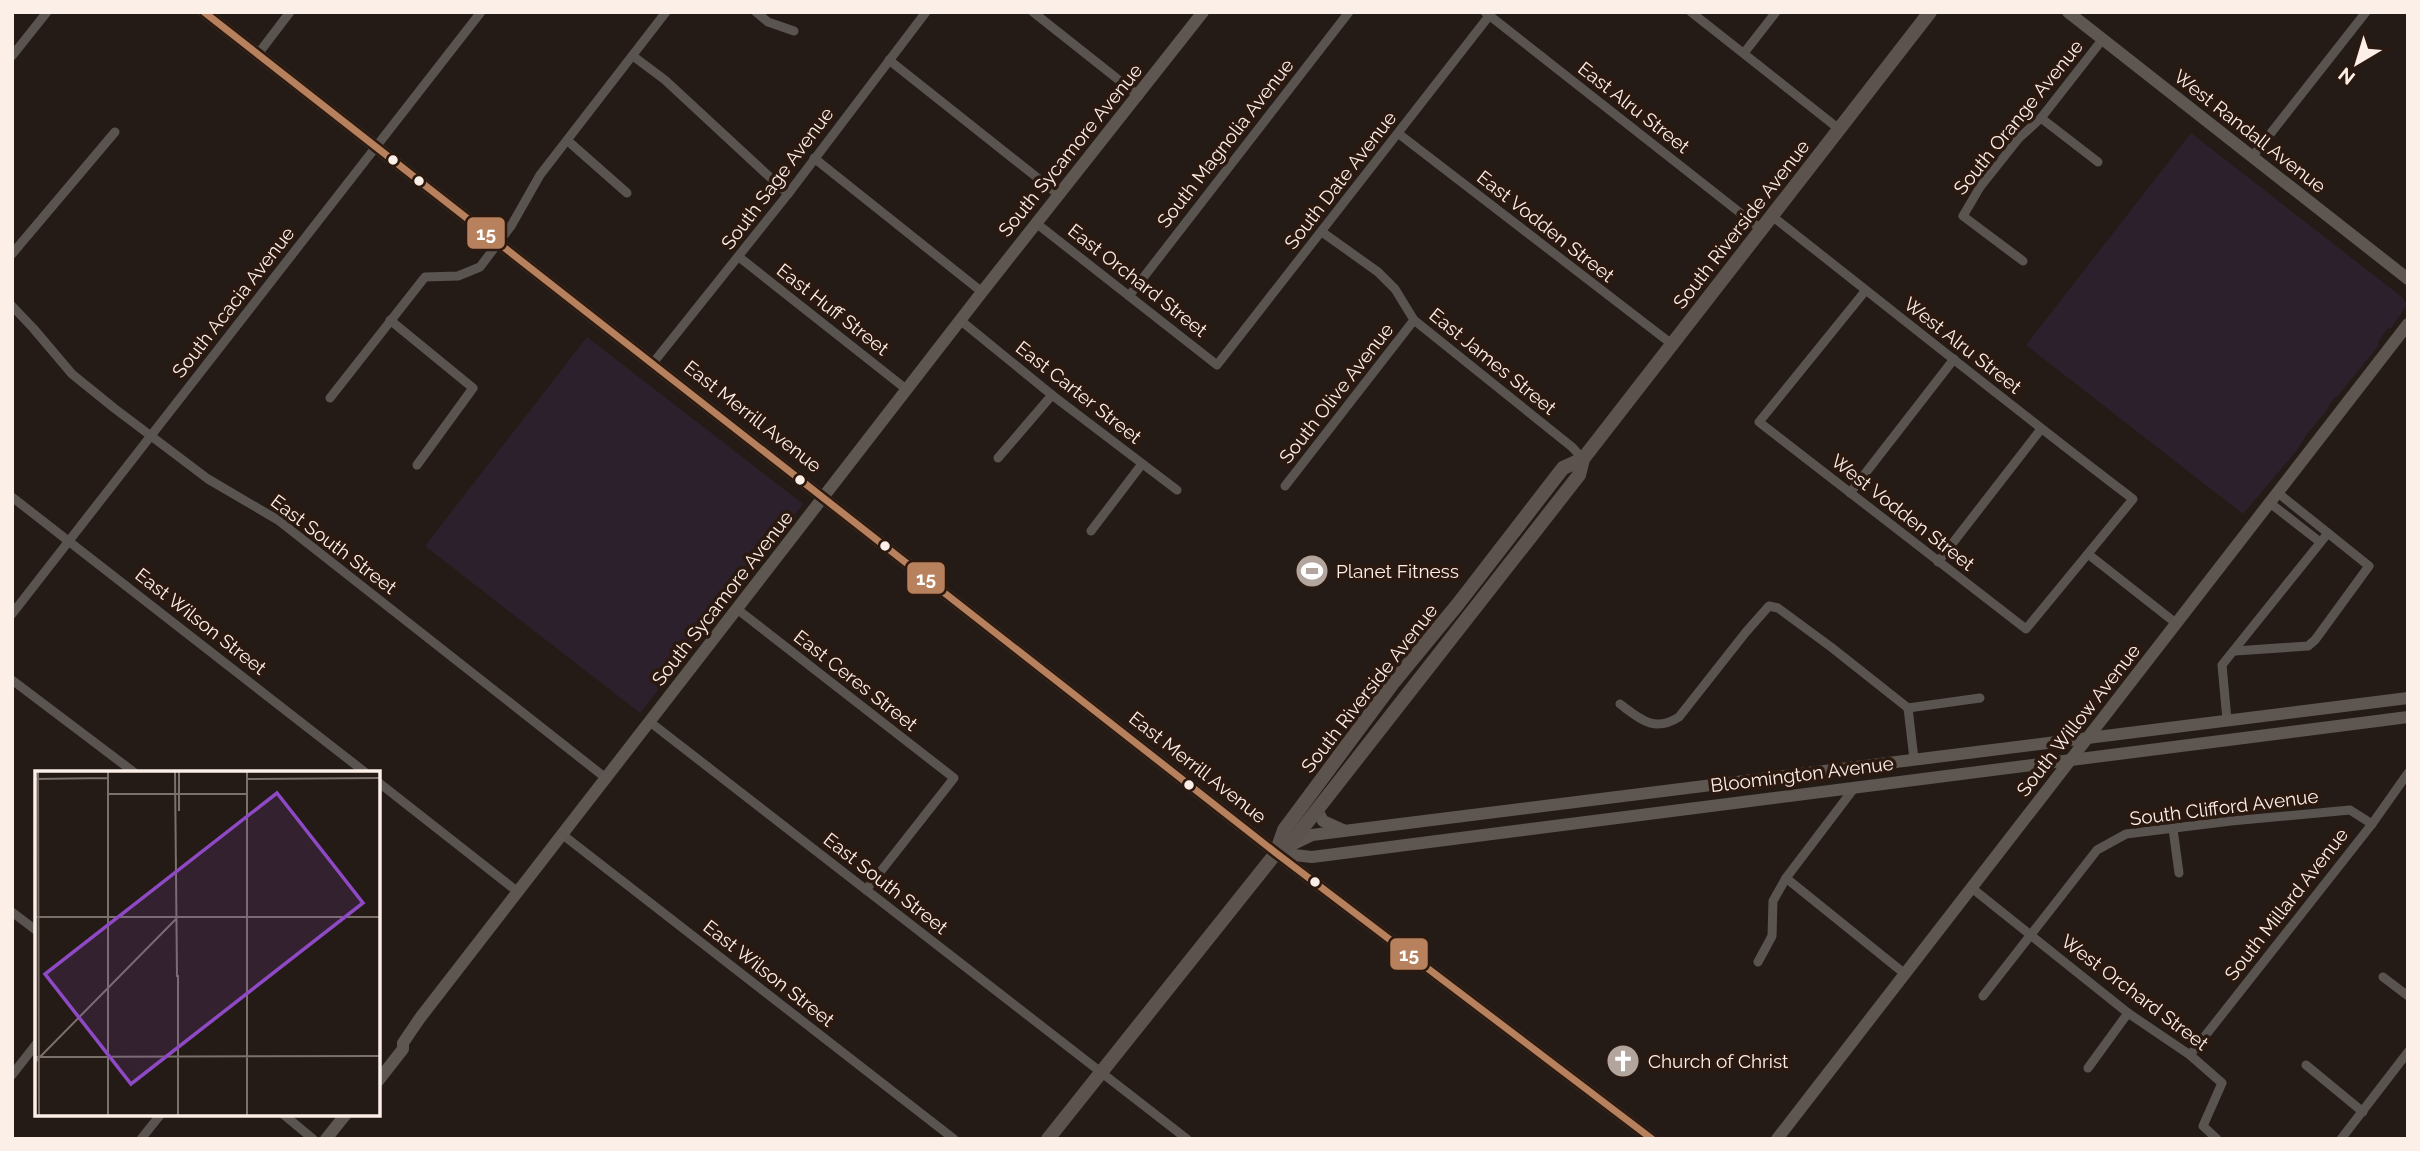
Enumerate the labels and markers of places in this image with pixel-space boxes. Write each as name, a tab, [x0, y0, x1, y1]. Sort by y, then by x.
unlabelled marker	[386, 153, 400, 167]
unlabelled marker	[412, 174, 426, 188]
unlabelled marker	[793, 473, 807, 487]
unlabelled marker	[878, 539, 892, 553]
sports icon: Planet Fitness	[1293, 552, 1331, 590]
place label: Planet Fitness	[1336, 560, 1459, 582]
unlabelled marker	[1182, 778, 1196, 792]
unlabelled marker	[1308, 875, 1322, 889]
church icon: Church of Christ	[1604, 1042, 1642, 1080]
place label: Church of Christ	[1648, 1050, 1789, 1072]

